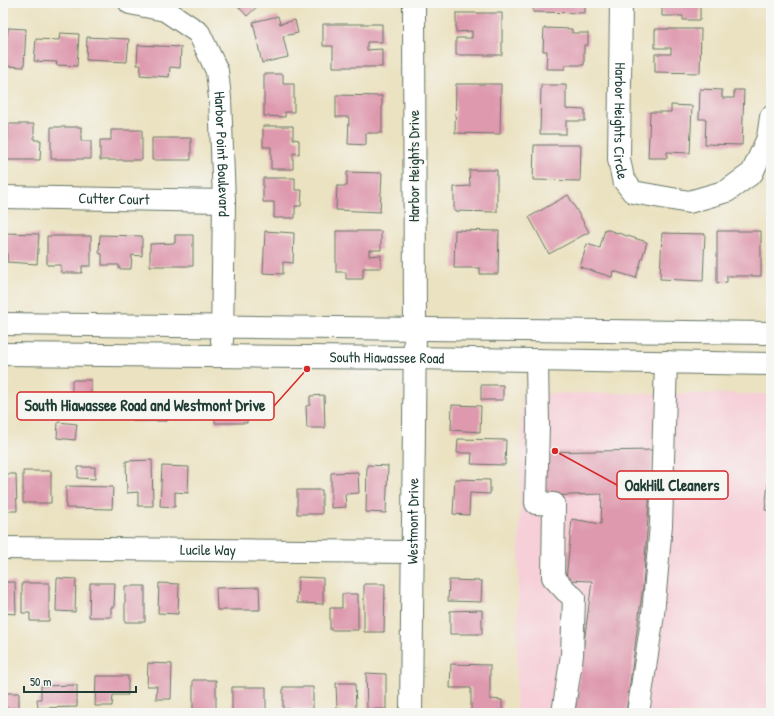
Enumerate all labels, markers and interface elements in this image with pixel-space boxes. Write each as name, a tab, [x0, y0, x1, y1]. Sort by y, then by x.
street label: Harbor Heights Circle	[609, 62, 634, 181]
street label: Harbor Point Boulevard	[209, 90, 235, 217]
street label: Harbor Heights Drive	[403, 110, 424, 222]
street label: Cutter Court	[78, 187, 151, 210]
street label: South Hiawassee Road	[330, 346, 445, 369]
callout: South Hiawassee Road and Westmont Drive	[17, 392, 274, 420]
text: South Hiawassee Road and Westmont Drive	[25, 394, 266, 416]
callout: OakHill Cleaners	[617, 471, 728, 499]
text: OakHill Cleaners	[624, 474, 720, 496]
street label: Westmont Drive	[402, 478, 423, 564]
street label: Lucile Way	[180, 539, 236, 560]
scale bar	[24, 668, 136, 694]
text: 50 m	[30, 673, 51, 690]

